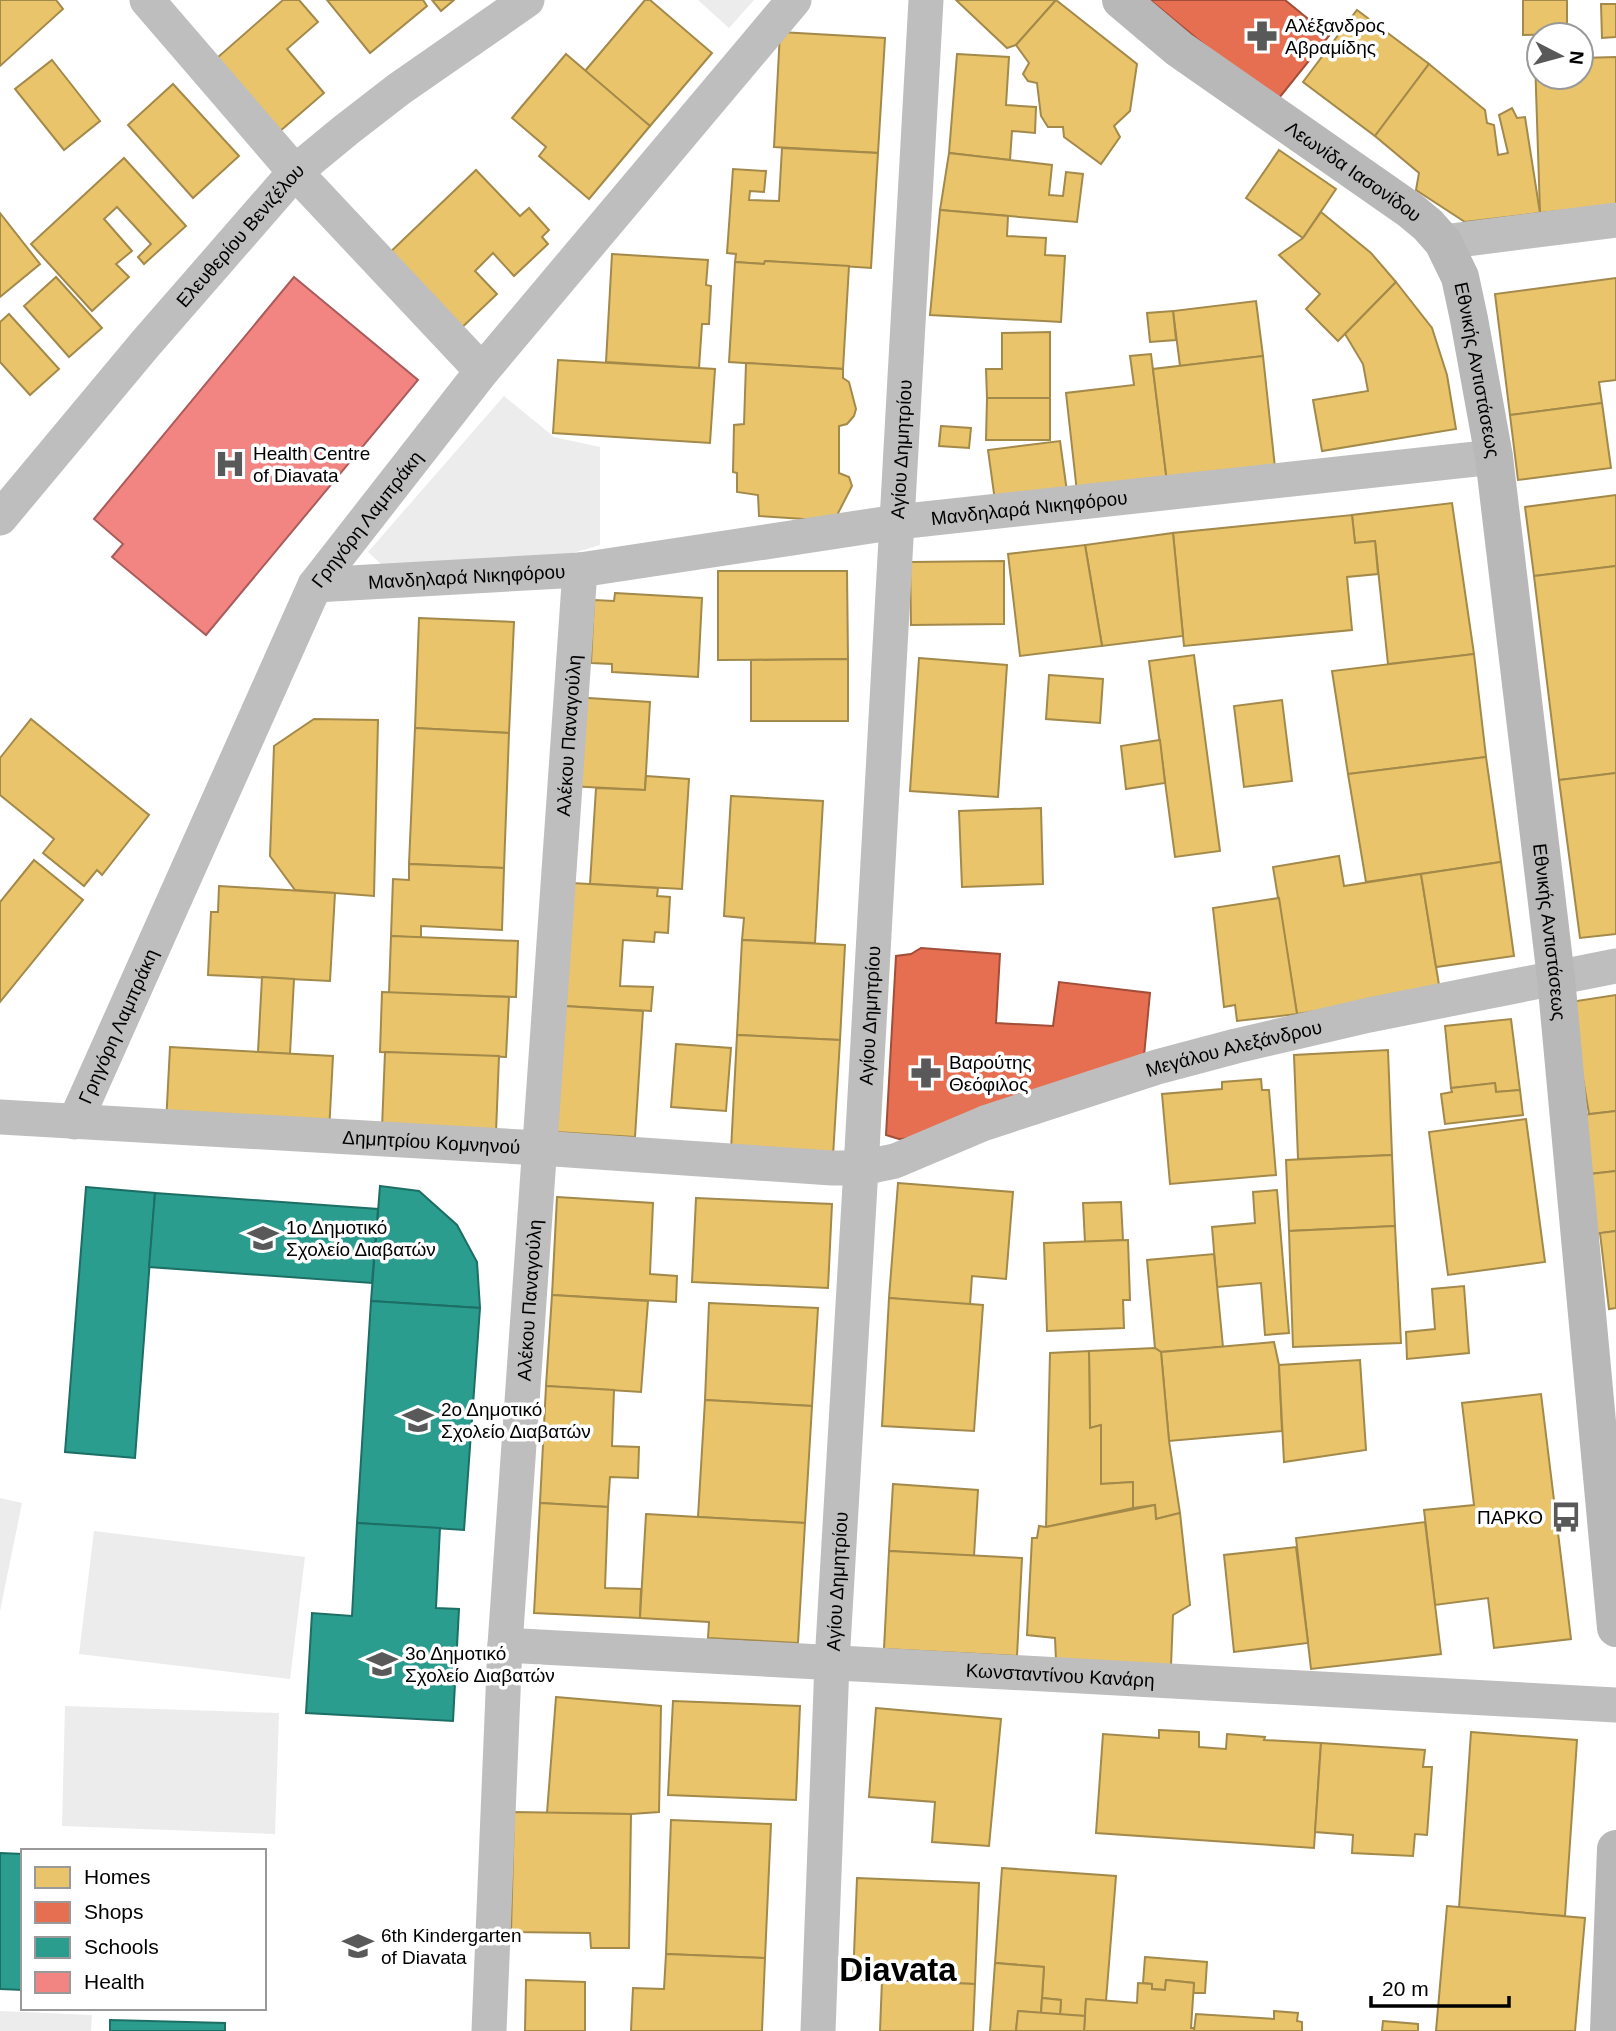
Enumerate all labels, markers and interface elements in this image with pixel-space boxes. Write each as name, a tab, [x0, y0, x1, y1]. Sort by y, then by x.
place label: Αλέξανδρος Αβραμίδης	[1285, 15, 1385, 58]
pharmacy icon: Αλέξανδρος Αβραμίδης	[1245, 19, 1279, 53]
north arrow	[1525, 21, 1595, 91]
text: N	[1565, 50, 1588, 66]
street label: Λεωνίδα Ιασονίδου	[1282, 117, 1425, 226]
street label: Ελευθερίου Βενιζέλου	[172, 159, 308, 311]
street label: Εθνικής Αντιστάσεως	[1450, 280, 1504, 459]
street label: Αγίου Δημητρίου	[887, 379, 916, 520]
place label: Health Centre of Diavata	[253, 443, 370, 486]
hospital icon: Health Centre of Diavata	[213, 447, 247, 481]
street label: Γρηγόρη Λαμπράκη	[307, 447, 427, 592]
street label: Μανδηλαρά Νικηφόρου	[930, 487, 1129, 529]
street label: Μανδηλαρά Νικηφόρου	[368, 561, 566, 593]
street label: Αλέκου Παναγούλη	[553, 654, 585, 817]
street label: Εθνικής Αντιστάσεως	[1529, 842, 1570, 1022]
street label: Αγίου Δημητρίου	[856, 945, 884, 1086]
street label: Γρηγόρη Λαμπράκη	[75, 946, 162, 1107]
street label: Μεγάλου Αλεξάνδρου	[1143, 1016, 1324, 1081]
place label: Βαρούτης Θεόφιλος	[949, 1052, 1032, 1095]
pharmacy icon: Βαρούτης Θεόφιλος	[909, 1056, 943, 1090]
street label: Δημητρίου Κομνηνού	[342, 1127, 521, 1158]
place label: 1ο Δημοτικό Σχολείο Διαβατών	[286, 1217, 436, 1260]
street label: Αλέκου Παναγούλη	[513, 1219, 546, 1382]
school or university icon: 1ο Δημοτικό Σχολείο Διαβατών	[246, 1221, 280, 1255]
place label: 2ο Δημοτικό Σχολείο Διαβατών	[441, 1399, 591, 1442]
school or university icon: 2ο Δημοτικό Σχολείο Διαβατών	[401, 1403, 435, 1437]
bus stop icon: ΠΑΡΚΟ	[1549, 1500, 1583, 1534]
place label: ΠΑΡΚΟ	[1477, 1507, 1543, 1528]
street label: Αγίου Δημητρίου	[823, 1511, 852, 1652]
place label: 3ο Δημοτικό Σχολείο Διαβατών	[405, 1643, 555, 1686]
school or university icon: 3ο Δημοτικό Σχολείο Διαβατών	[365, 1647, 399, 1681]
street label: Κωνσταντίνου Κανάρη	[965, 1660, 1155, 1691]
legend	[21, 1849, 266, 2010]
text: Homes	[84, 1865, 151, 1888]
text: Shops	[84, 1900, 144, 1923]
place label: 6th Kindergarten of Diavata	[381, 1925, 522, 1968]
school or university icon: 6th Kindergarten of Diavata	[341, 1929, 375, 1963]
text: Schools	[84, 1935, 159, 1958]
district label: Diavata	[839, 1951, 957, 1988]
scale bar	[1371, 1965, 1509, 2009]
text: Health	[84, 1970, 145, 1993]
text: 20 m	[1382, 1977, 1429, 2000]

